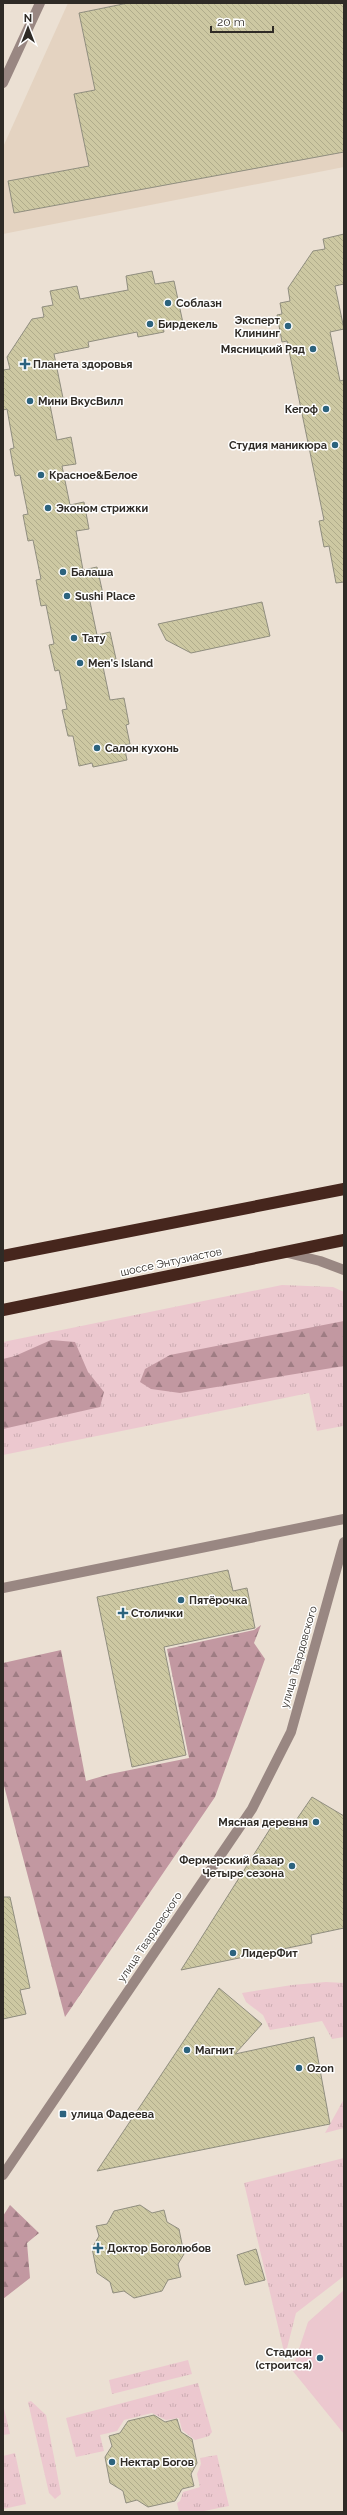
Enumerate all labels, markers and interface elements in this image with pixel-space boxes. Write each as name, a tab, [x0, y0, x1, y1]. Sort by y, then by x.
north arrow	[8, 8, 48, 48]
scale bar	[211, 8, 273, 34]
text: N	[24, 12, 32, 25]
text: 20 m	[217, 15, 245, 29]
place label: Соблазн	[176, 297, 222, 310]
marker: Соблазн	[163, 298, 173, 308]
place label: Эксперт Клининг	[234, 314, 281, 340]
place label: Бирдекель	[158, 318, 218, 331]
marker: Бирдекель	[145, 319, 155, 329]
marker: Эксперт Клининг	[283, 321, 293, 331]
place label: Мясницкий Ряд	[221, 343, 305, 356]
marker: Мясницкий Ряд	[308, 344, 318, 354]
place label: Планета здоровья	[33, 358, 132, 371]
marker: Планета здоровья	[20, 359, 30, 369]
place label: Мини ВкусВилл	[38, 395, 123, 408]
marker: Мини ВкусВилл	[25, 396, 35, 406]
place label: Кегоф	[285, 403, 318, 416]
marker: Кегоф	[321, 404, 331, 414]
place label: Студия маникюра	[229, 439, 327, 452]
marker: Студия маникюра	[330, 440, 340, 450]
place label: Красное&Белое	[49, 469, 138, 482]
marker: Красное&Белое	[36, 470, 46, 480]
place label: Эконом стрижки	[56, 502, 148, 515]
marker: Эконом стрижки	[43, 503, 53, 513]
place label: Балаша	[71, 566, 113, 579]
marker: Балаша	[58, 567, 68, 577]
place label: Sushi Place	[75, 590, 136, 603]
marker: Sushi Place	[62, 591, 72, 601]
place label: Тату	[82, 632, 106, 645]
marker: Тату	[69, 633, 79, 643]
place label: Men's Island	[88, 657, 153, 670]
marker: Men's Island	[75, 658, 85, 668]
place label: Салон кухонь	[105, 742, 179, 755]
marker: Салон кухонь	[92, 743, 102, 753]
street label: шоссе Энтузиастов	[119, 1245, 223, 1279]
place label: Пятёрочка	[189, 1594, 247, 1607]
marker: Пятёрочка	[176, 1595, 186, 1605]
street label: улица Твардовского	[278, 1604, 320, 1710]
place label: Столички	[131, 1607, 183, 1620]
marker: Столички	[118, 1608, 128, 1618]
place label: Мясная деревня	[218, 1816, 308, 1829]
marker: Мясная деревня	[311, 1817, 321, 1827]
place label: Фермерский базар Четыре сезона	[179, 1854, 284, 1880]
marker: Фермерский базар Четыре сезона	[287, 1861, 297, 1871]
street label: улица Твардовского	[115, 1889, 185, 1984]
place label: ЛидерФит	[241, 1947, 298, 1960]
marker: ЛидерФит	[228, 1948, 238, 1958]
place label: Магнит	[195, 2044, 235, 2057]
marker: Магнит	[182, 2045, 192, 2055]
place label: Ozon	[307, 2062, 334, 2075]
marker: Ozon	[294, 2063, 304, 2073]
place label: улица Фадеева	[71, 2108, 154, 2121]
marker: улица Фадеева	[58, 2109, 68, 2119]
marker: Доктор Боголюбов	[92, 2242, 104, 2254]
place label: Доктор Боголюбов	[107, 2242, 211, 2255]
place label: Стадион (строится)	[256, 2346, 313, 2372]
marker: Стадион (строится)	[315, 2353, 325, 2363]
place label: Нектар Богов	[120, 2456, 194, 2469]
marker: Нектар Богов	[107, 2457, 117, 2467]

